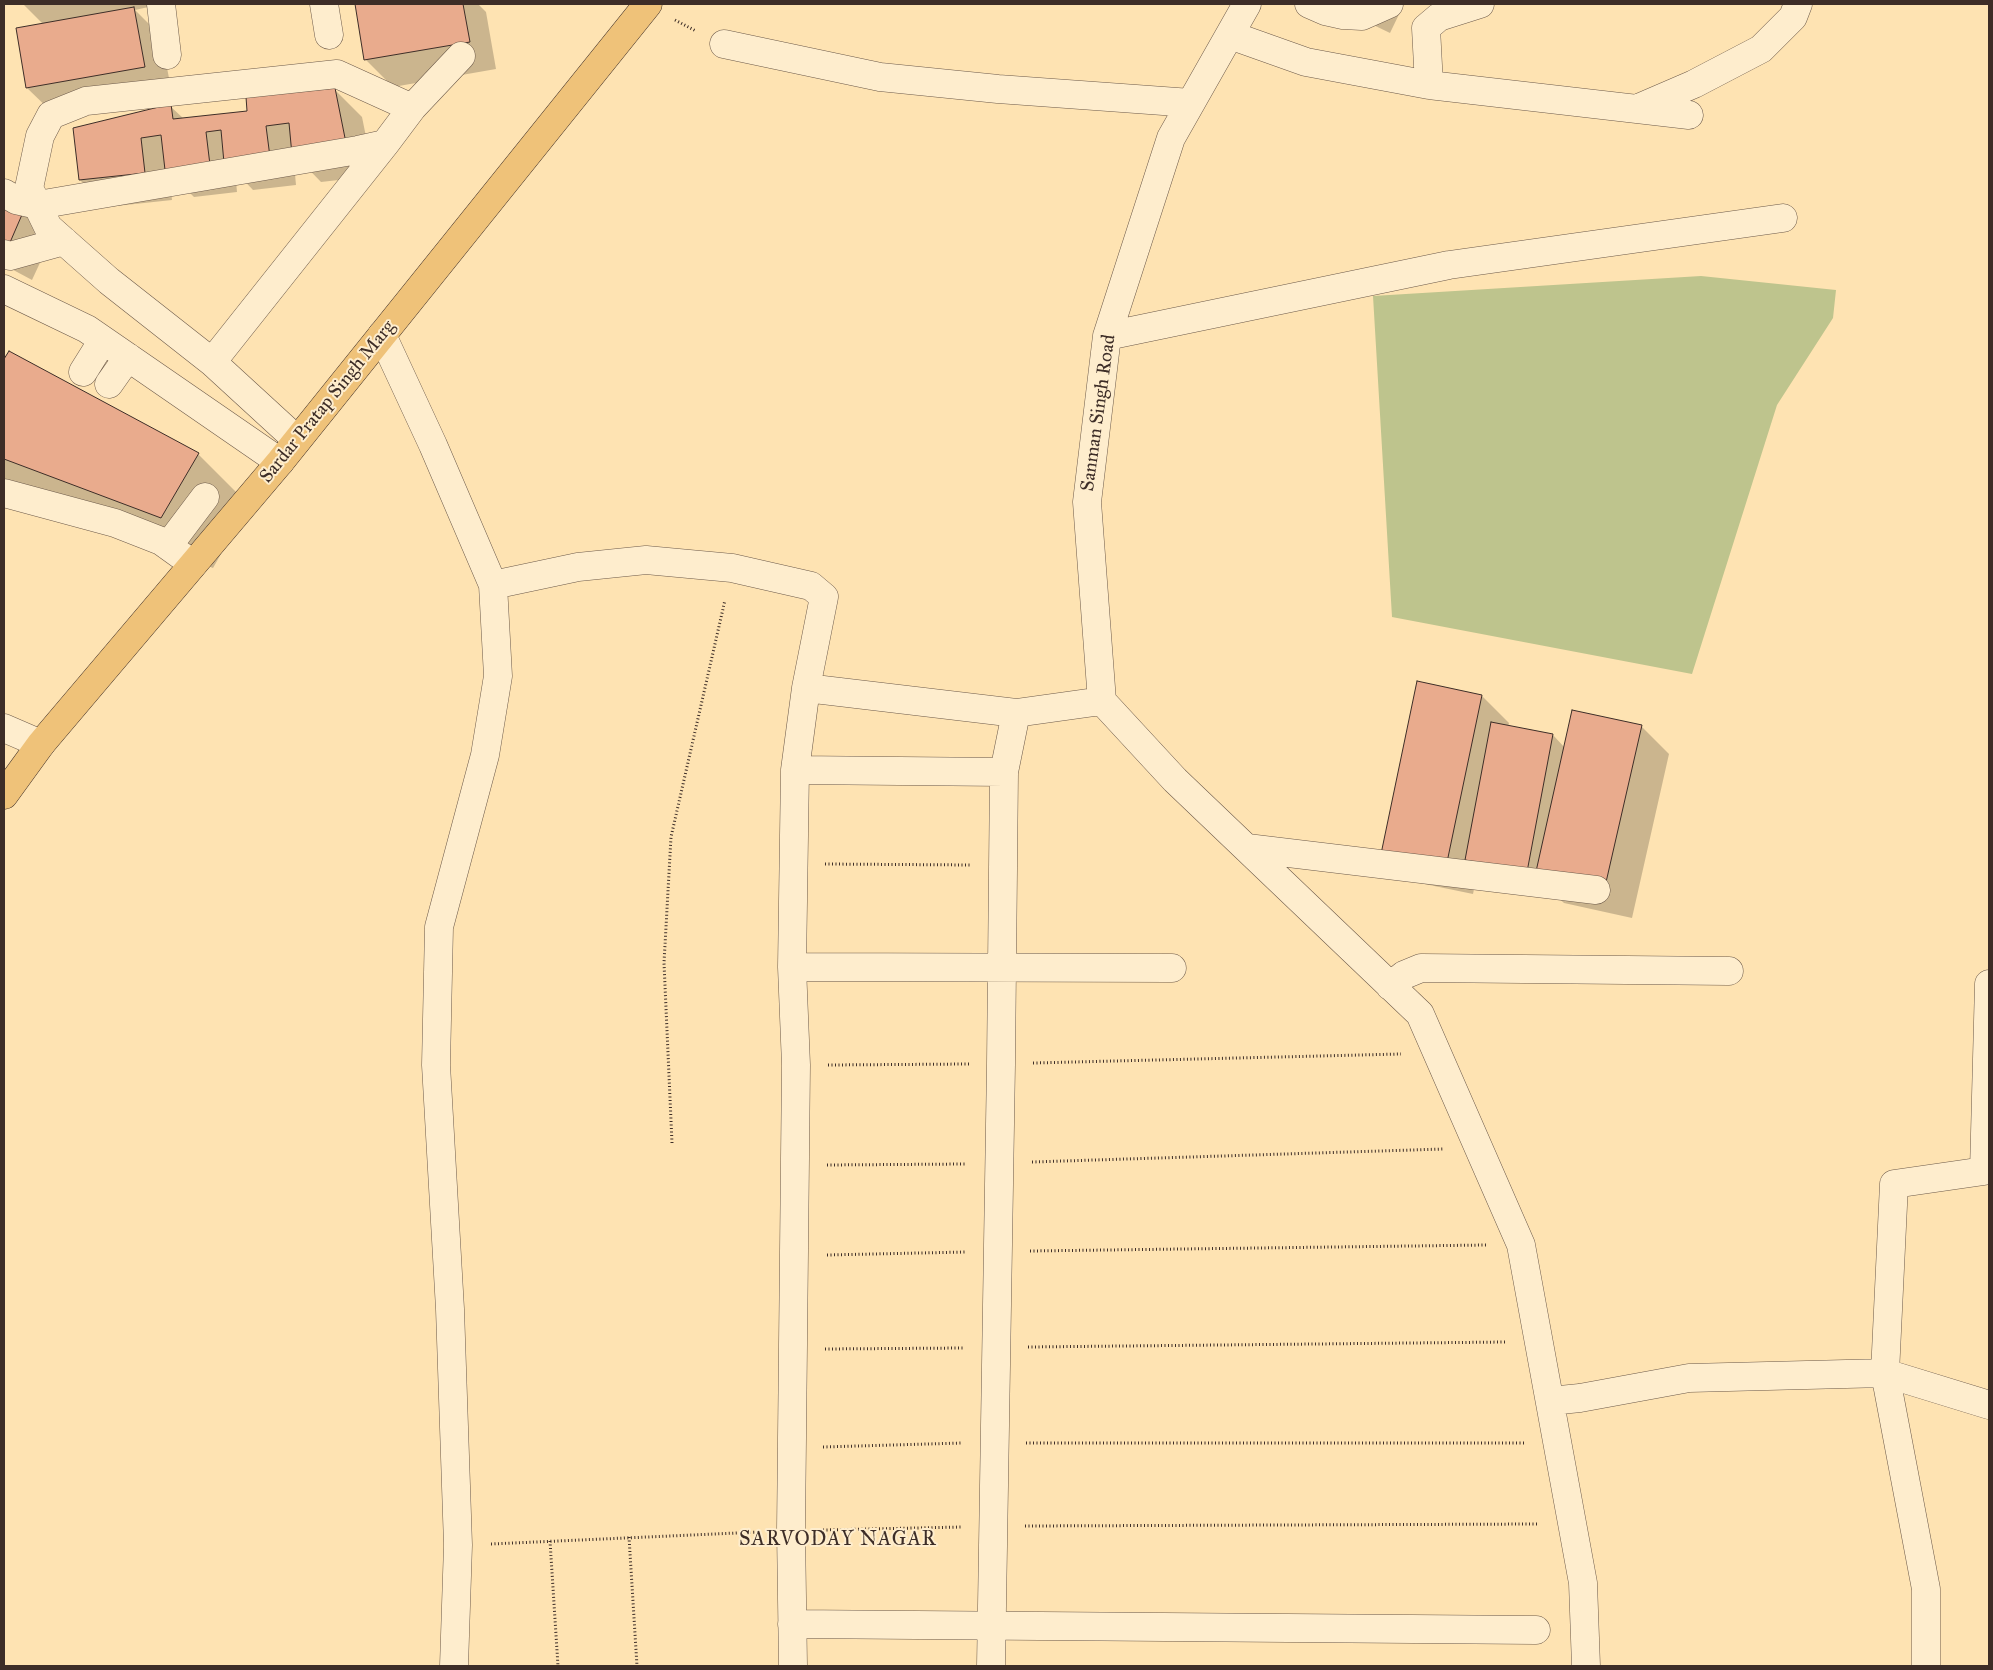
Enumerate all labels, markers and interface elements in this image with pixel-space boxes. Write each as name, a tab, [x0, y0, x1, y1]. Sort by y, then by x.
street label: Sardar Pratap Singh Marg	[255, 316, 401, 488]
street label: Sanman Singh Road	[1077, 333, 1121, 493]
district label: SARVODAY NAGAR	[737, 1528, 939, 1552]

